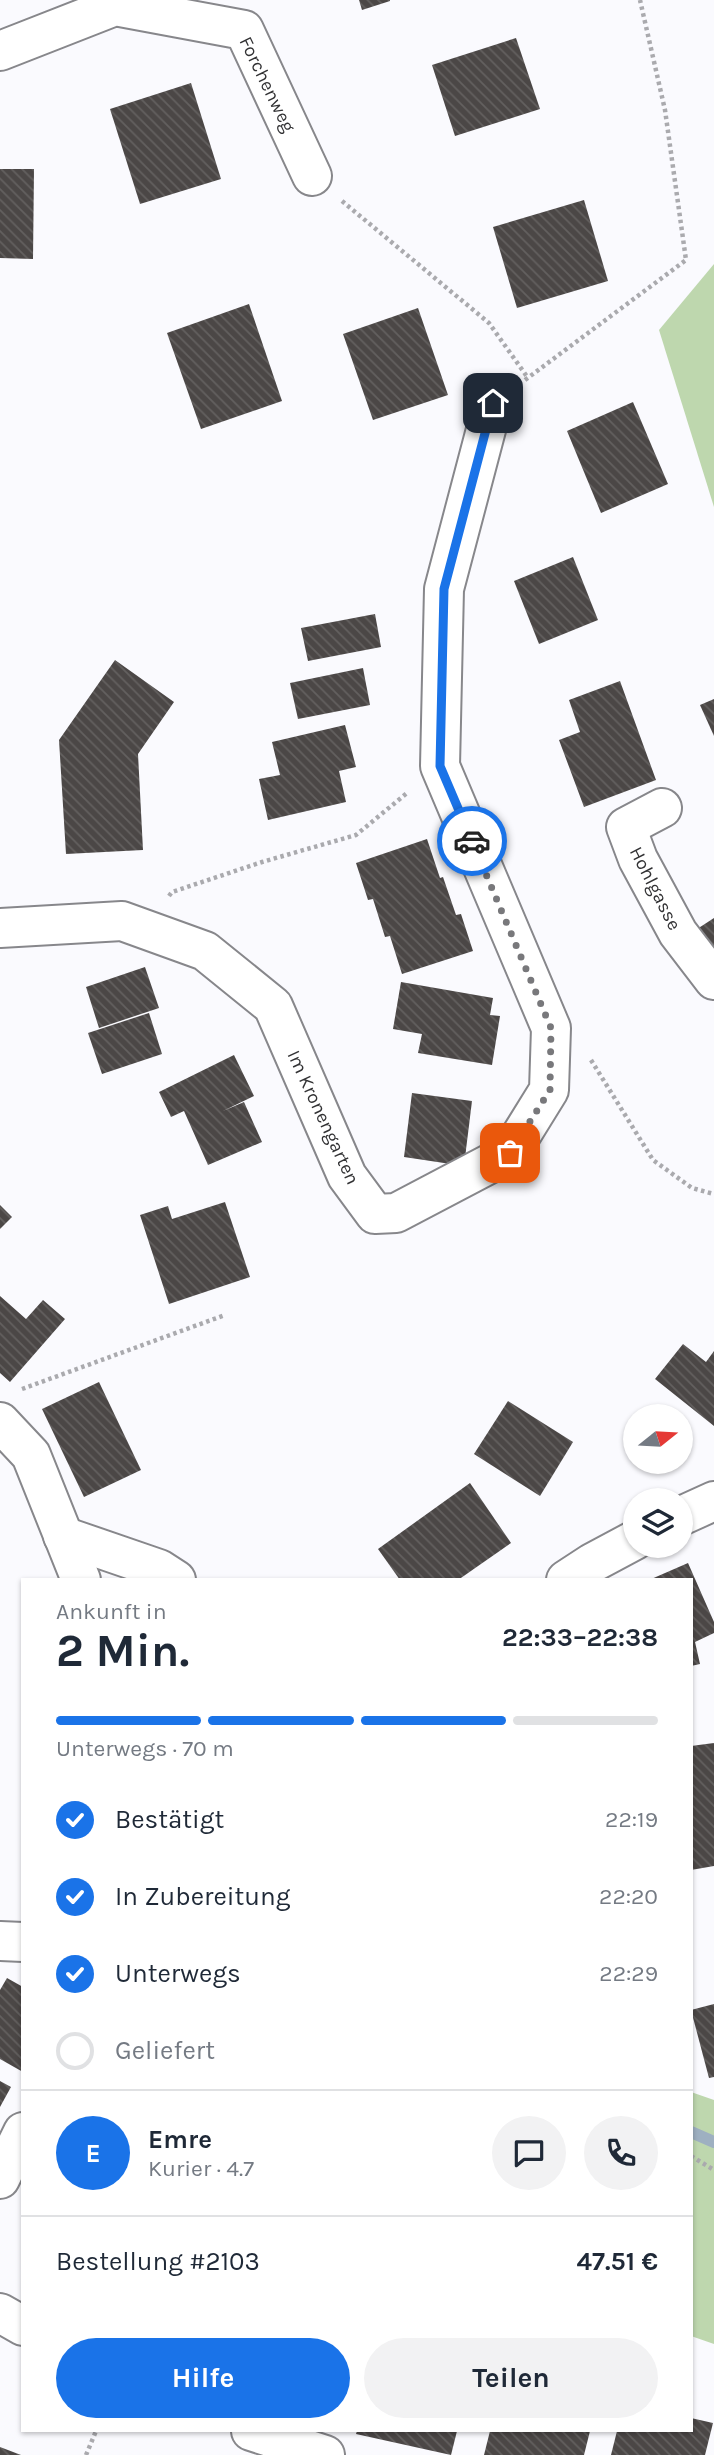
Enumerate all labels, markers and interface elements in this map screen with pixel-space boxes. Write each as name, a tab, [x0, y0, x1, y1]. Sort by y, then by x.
street label: Forchenweg	[235, 33, 300, 136]
pin	[463, 373, 523, 433]
icon: home	[474, 384, 512, 422]
courier	[437, 806, 507, 876]
icon: car	[453, 822, 491, 860]
street label: Hohlgasse	[625, 843, 686, 934]
street label: Im Kronengarten	[282, 1047, 364, 1188]
pin	[480, 1123, 540, 1183]
icon: bag	[491, 1134, 529, 1172]
north arrow	[623, 1404, 693, 1474]
map controls	[623, 1404, 693, 1558]
button: layers	[623, 1488, 693, 1558]
text: Ankunft in	[56, 1598, 167, 1625]
text: 22:33–22:38	[502, 1622, 658, 1653]
text: 2 Min.	[56, 1624, 189, 1678]
text: Unterwegs · 70 m	[56, 1735, 234, 1762]
icon: check	[56, 1801, 94, 1839]
text: Bestätigt	[115, 1804, 224, 1835]
text: 22:19	[605, 1806, 658, 1833]
icon: check	[56, 1878, 94, 1916]
text: In Zubereitung	[115, 1881, 290, 1912]
text: 22:20	[599, 1883, 658, 1910]
icon: check	[56, 1955, 94, 1993]
text: Unterwegs	[115, 1958, 241, 1989]
text: 22:29	[599, 1960, 658, 1987]
text: Geliefert	[115, 2035, 215, 2066]
button: chat	[492, 2116, 566, 2190]
button: phone	[584, 2116, 658, 2190]
text: Emre	[148, 2124, 212, 2155]
text: E	[85, 2138, 101, 2169]
text: Kurier · 4.7	[148, 2155, 254, 2182]
text: Bestellung #2103	[56, 2246, 260, 2277]
text: 47.51 €	[577, 2246, 658, 2277]
button: Hilfe	[56, 2338, 350, 2418]
button: Teilen	[364, 2338, 658, 2418]

